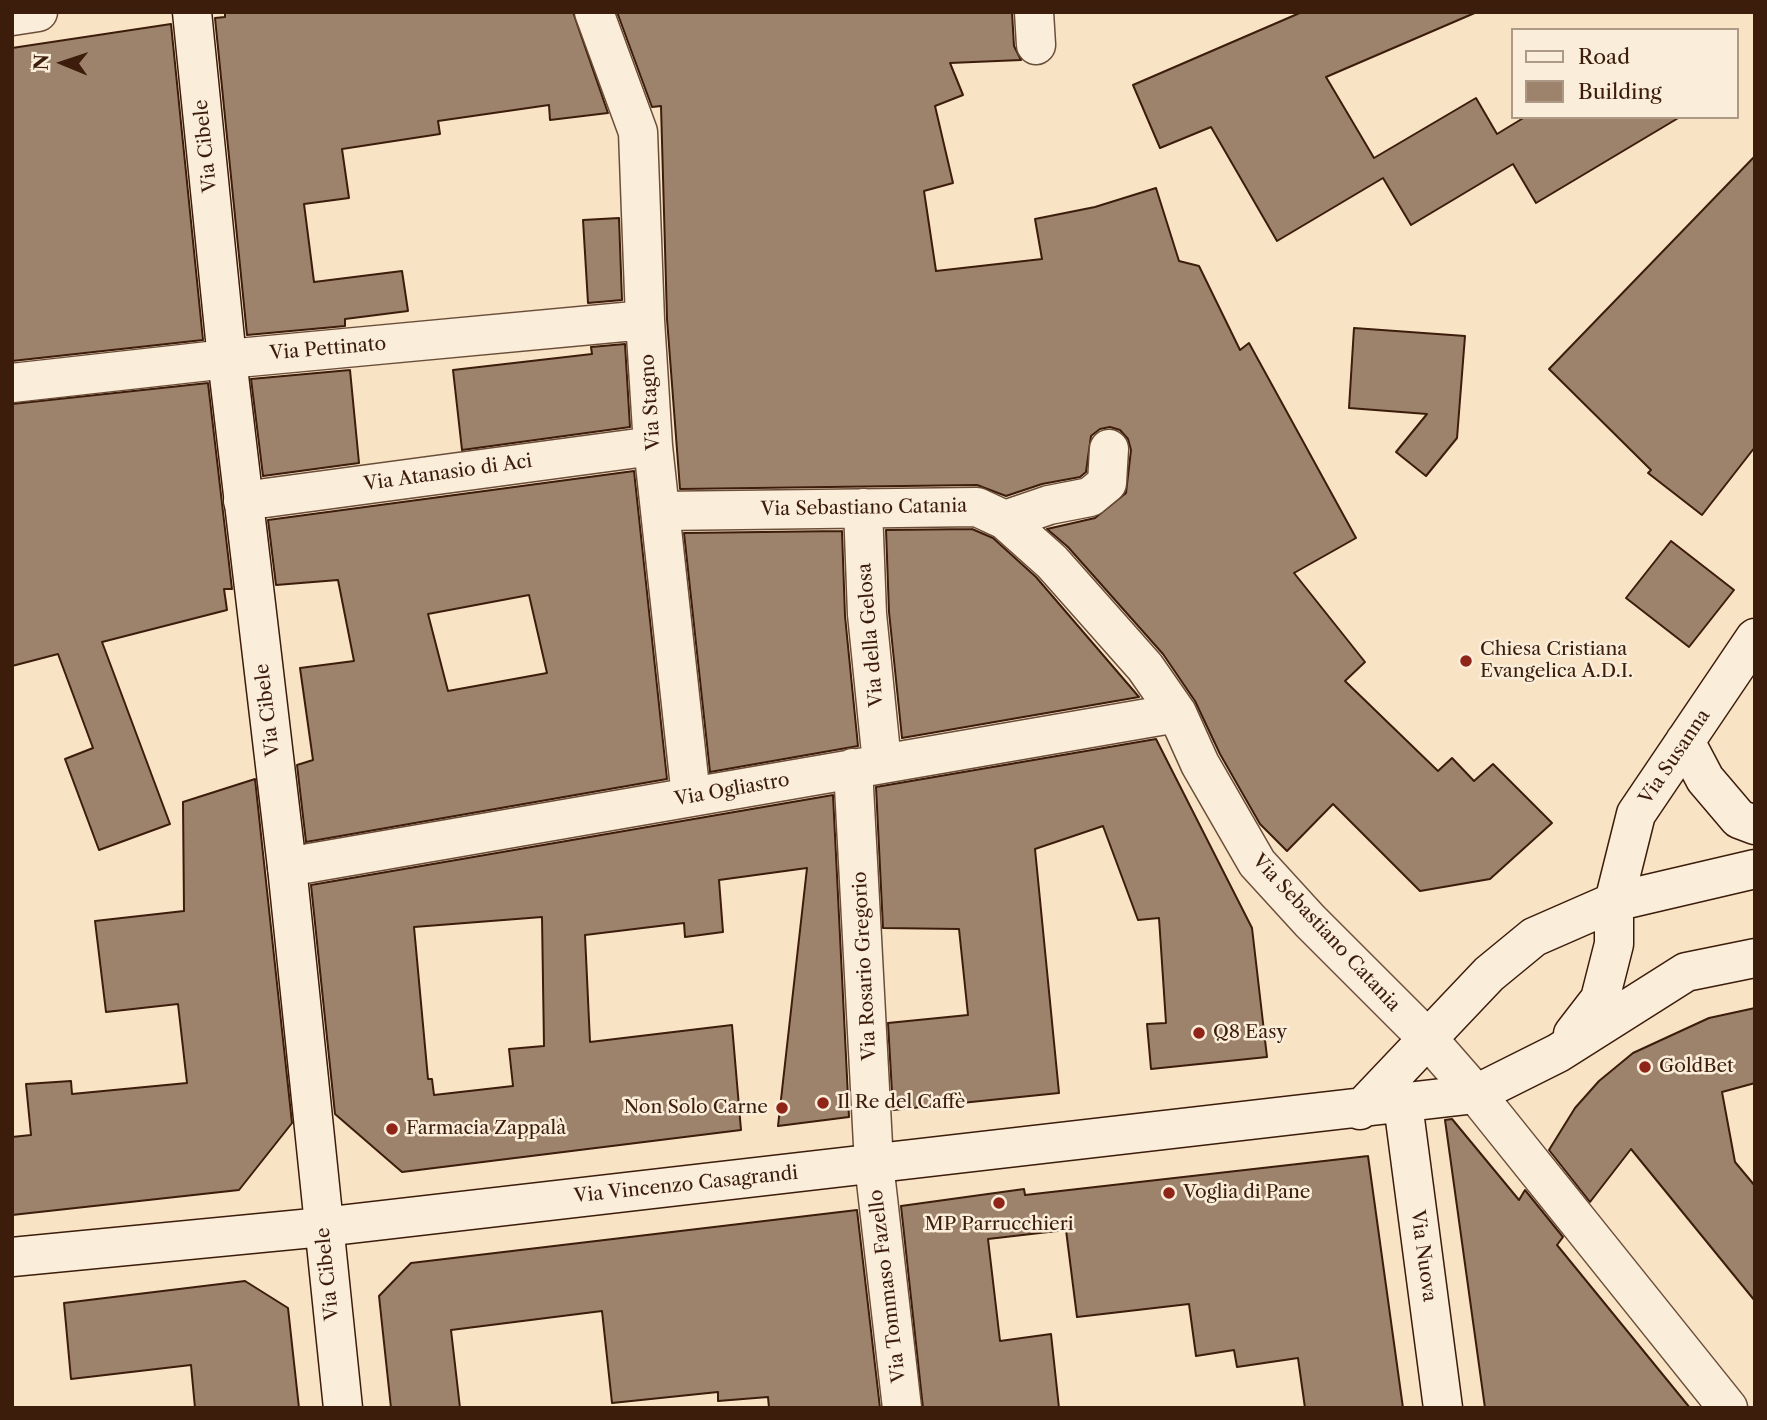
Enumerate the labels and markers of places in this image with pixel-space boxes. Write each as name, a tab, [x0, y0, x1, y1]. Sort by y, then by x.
place label: Chiesa Cristiana Evangelica A.D.I.	[1480, 639, 1633, 683]
marker: Chiesa Cristiana Evangelica A.D.I.	[1458, 653, 1474, 669]
place label: Q8 Easy	[1213, 1022, 1287, 1044]
marker: Q8 Easy	[1191, 1025, 1207, 1041]
place label: GoldBet	[1659, 1056, 1734, 1078]
marker: GoldBet	[1637, 1059, 1653, 1075]
place label: Il Re del Caffè	[837, 1092, 965, 1114]
marker: Il Re del Caffè	[815, 1095, 831, 1111]
place label: Non Solo Carne	[624, 1097, 768, 1119]
marker: Non Solo Carne	[774, 1100, 790, 1116]
place label: Farmacia Zappalà	[406, 1118, 566, 1140]
marker: Farmacia Zappalà	[384, 1121, 400, 1137]
place label: Voglia di Pane	[1183, 1182, 1310, 1204]
marker: Voglia di Pane	[1161, 1185, 1177, 1201]
marker: MP Parrucchieri	[991, 1195, 1007, 1211]
place label: MP Parrucchieri	[925, 1214, 1073, 1236]

